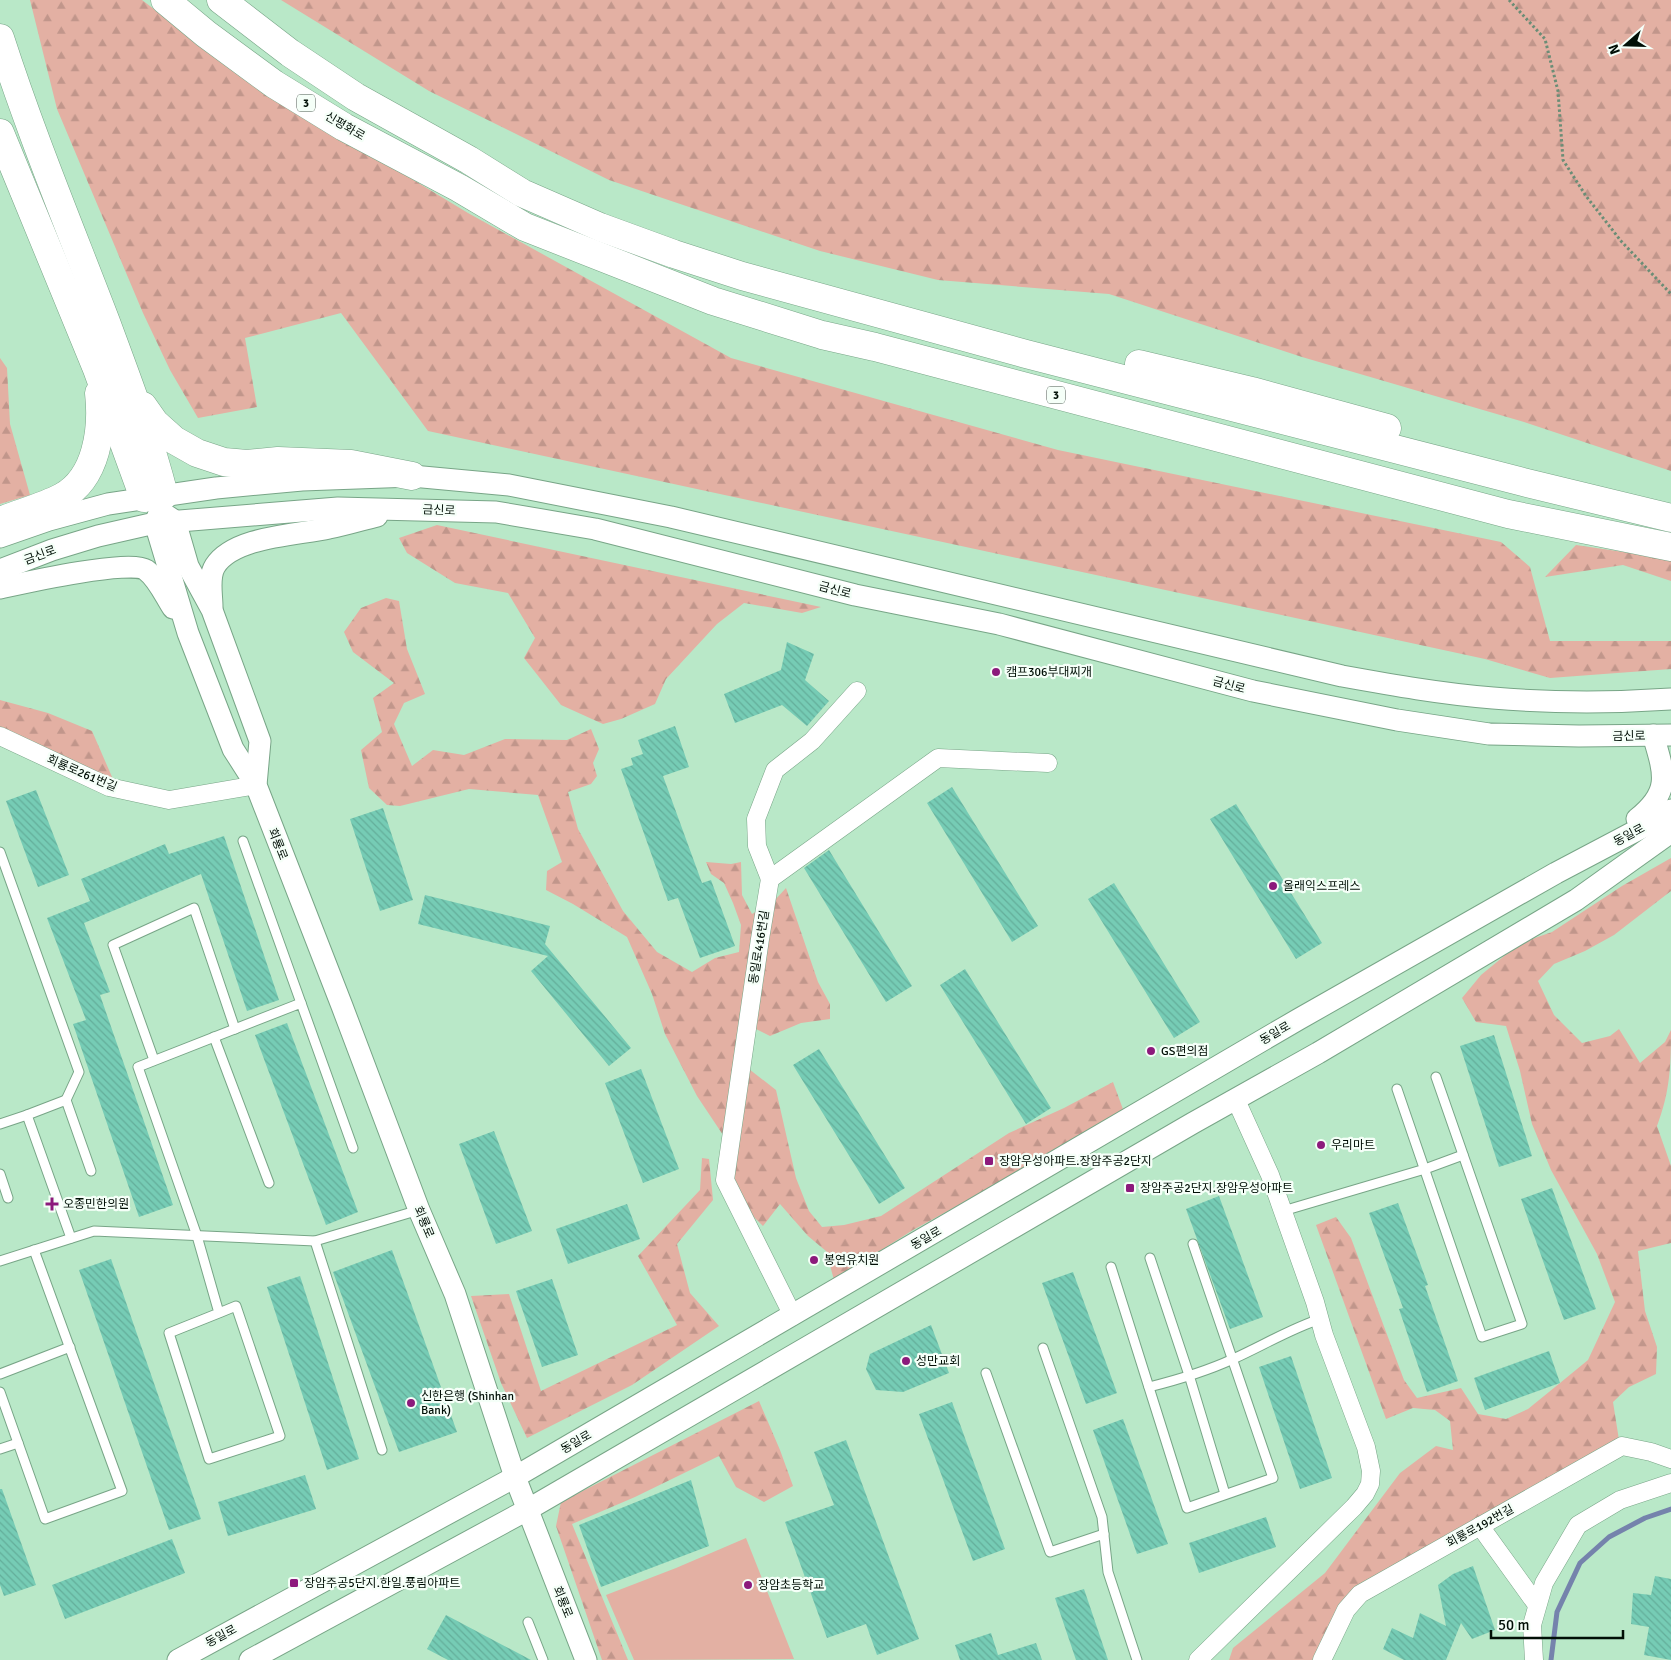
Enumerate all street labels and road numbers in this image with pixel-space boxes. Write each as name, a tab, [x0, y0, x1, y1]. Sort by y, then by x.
road number: 3	[297, 95, 315, 112]
street label: 신평화로	[322, 109, 368, 144]
road number: 3	[1047, 386, 1065, 404]
street label: 금신로	[422, 502, 456, 519]
street label: 금신로	[22, 543, 58, 568]
street label: 금신로	[817, 579, 853, 602]
street label: 금신로	[1211, 674, 1247, 697]
street label: 금신로	[1612, 729, 1646, 744]
street label: 회룡로261번길	[45, 752, 119, 795]
street label: 동일로	[1611, 821, 1647, 850]
street label: 회룡로	[265, 826, 290, 862]
street label: 동일로416번길	[746, 909, 773, 985]
street label: 동일로	[1257, 1019, 1293, 1048]
street label: 회룡로	[410, 1204, 437, 1240]
street label: 동일로	[908, 1224, 944, 1253]
street label: 동일로	[558, 1428, 594, 1457]
street label: 회룡로192번길	[1444, 1502, 1517, 1551]
street label: 회룡로	[549, 1584, 576, 1620]
street label: 동일로	[203, 1622, 239, 1651]

